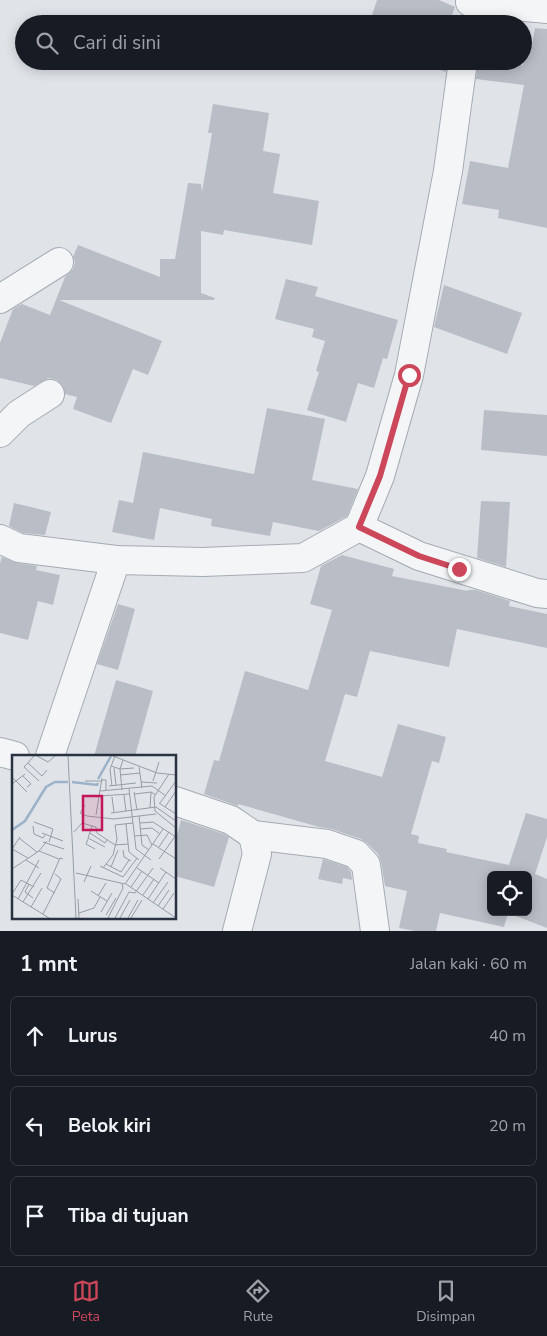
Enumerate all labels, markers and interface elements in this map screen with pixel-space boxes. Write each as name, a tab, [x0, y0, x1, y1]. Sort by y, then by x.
search box	[15, 15, 532, 70]
icon: search	[33, 29, 61, 57]
text: Cari di sini	[73, 30, 161, 56]
route start	[398, 364, 421, 387]
route end	[448, 558, 471, 581]
inset map	[12, 755, 176, 918]
map controls	[487, 871, 532, 916]
button: locate	[487, 871, 532, 916]
text: 1 mnt	[20, 950, 77, 978]
text: Jalan kaki · 60 m	[410, 953, 527, 975]
icon: ahead	[21, 1022, 49, 1050]
text: Lurus	[68, 1023, 117, 1049]
text: 40 m	[489, 1025, 526, 1047]
icon: left	[21, 1112, 49, 1140]
text: Belok kiri	[68, 1113, 151, 1139]
text: 20 m	[489, 1115, 526, 1137]
icon: arrive	[21, 1202, 49, 1230]
text: Tiba di tujuan	[68, 1203, 189, 1229]
tab: Peta	[72, 1277, 100, 1326]
tab: Rute	[243, 1277, 273, 1326]
tab: Disimpan	[416, 1277, 475, 1326]

